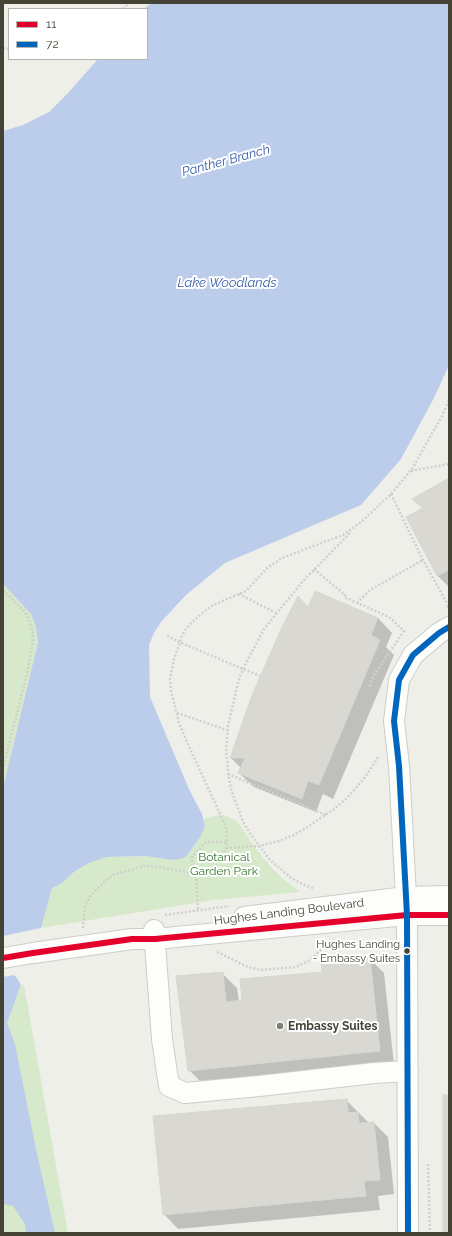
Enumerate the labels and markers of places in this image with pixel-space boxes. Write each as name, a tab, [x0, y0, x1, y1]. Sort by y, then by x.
place label: Hughes Landing - Embassy Suites	[313, 938, 400, 964]
marker: Hughes Landing - Embassy Suites	[402, 946, 412, 956]
place label: Embassy Suites	[288, 1019, 377, 1033]
marker: Embassy Suites	[275, 1021, 285, 1031]

